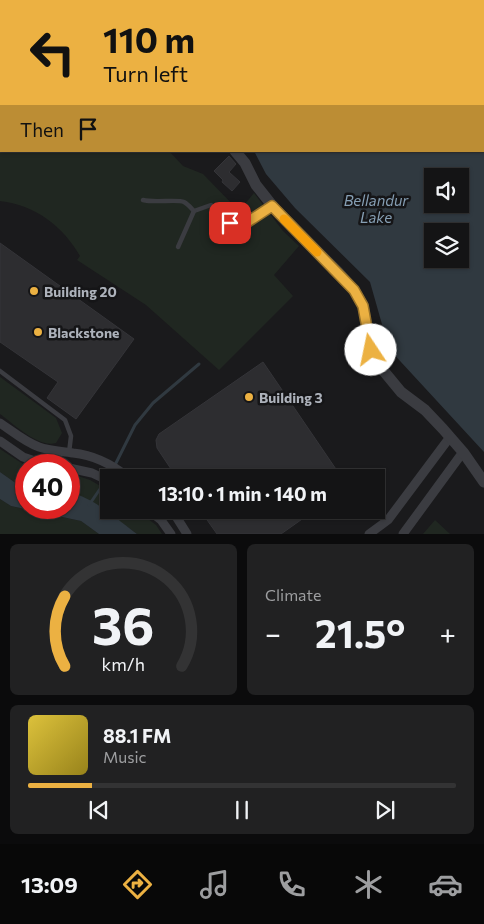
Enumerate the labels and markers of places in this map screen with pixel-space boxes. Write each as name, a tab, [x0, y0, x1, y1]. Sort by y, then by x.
pin	[209, 202, 251, 244]
place label: Building 20	[44, 283, 117, 300]
marker: Building 20	[28, 285, 40, 297]
place label: Blackstone	[48, 324, 119, 341]
marker: Blackstone	[32, 326, 44, 338]
place label: Building 3	[259, 389, 323, 406]
marker: Building 3	[243, 391, 255, 403]

